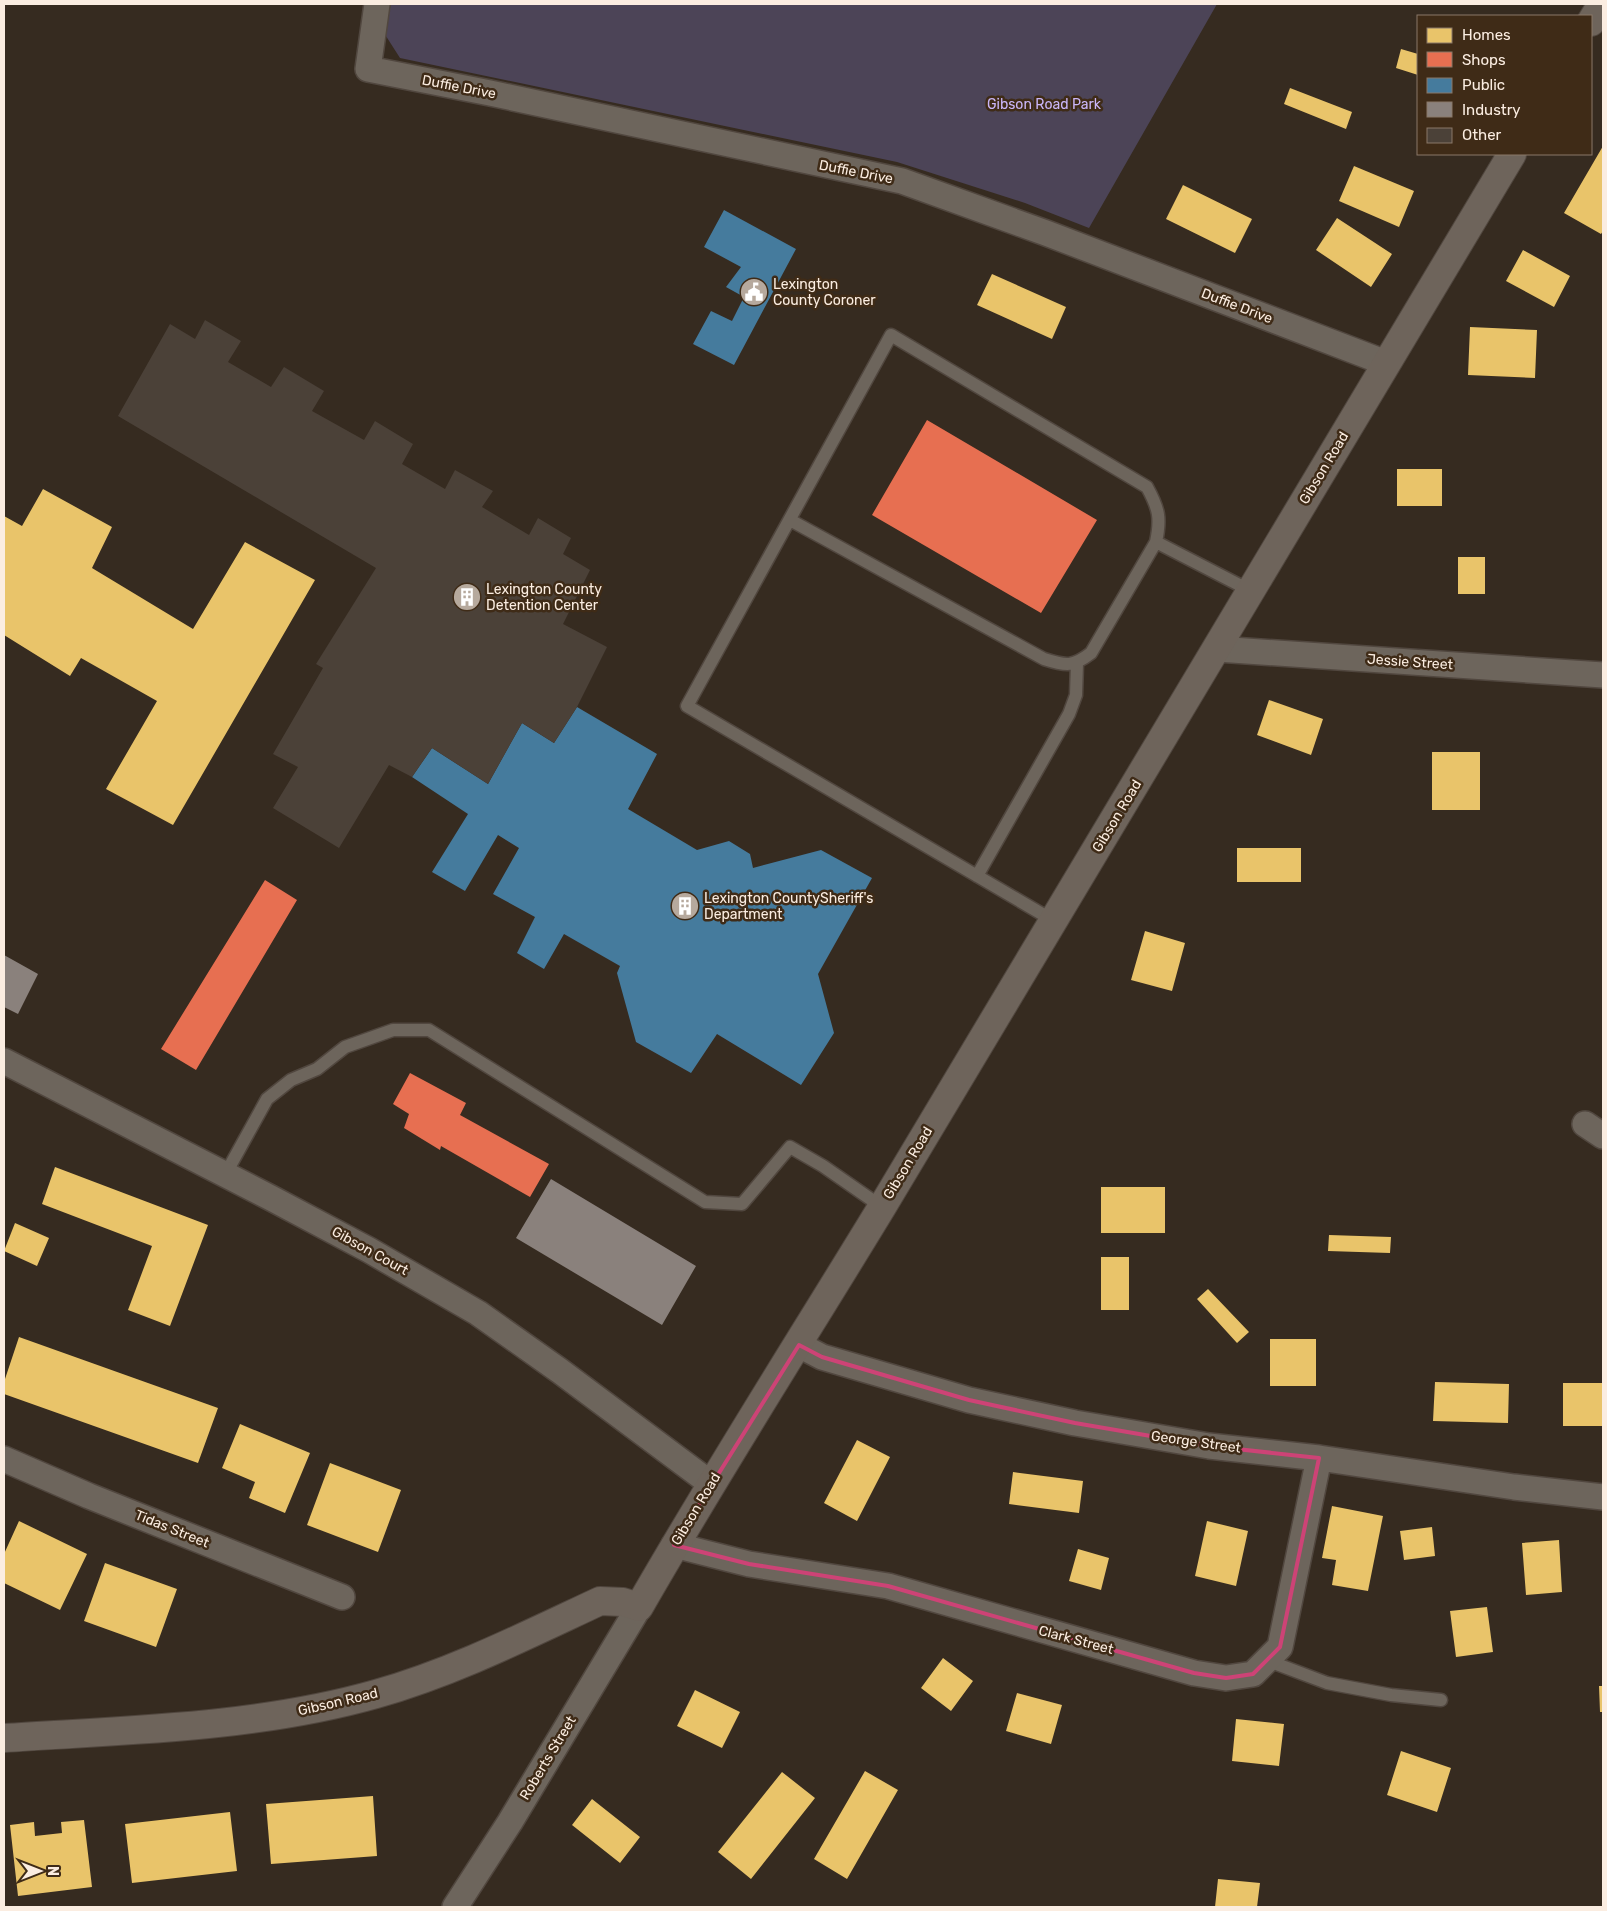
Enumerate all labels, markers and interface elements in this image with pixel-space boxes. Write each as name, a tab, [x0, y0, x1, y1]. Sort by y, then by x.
legend	[1417, 15, 1592, 155]
text: Homes	[1462, 26, 1511, 44]
text: Shops	[1462, 51, 1506, 69]
street label: Duffie Drive	[421, 71, 498, 103]
text: Public	[1462, 76, 1505, 94]
park label: Gibson Road Park	[987, 96, 1102, 113]
text: Industry	[1462, 101, 1521, 119]
text: Other	[1462, 126, 1502, 144]
street label: Duffie Drive	[818, 156, 895, 188]
place label: Lexington County Coroner	[773, 276, 876, 309]
public building icon: Lexington County Coroner	[739, 277, 769, 307]
street label: Duffie Drive	[1199, 285, 1275, 327]
street label: Gibson Road	[1296, 429, 1352, 507]
place label: Lexington County Detention Center	[486, 581, 602, 614]
building icon: Lexington County Detention Center	[452, 582, 482, 612]
street label: Jessie Street	[1366, 651, 1454, 674]
street label: Gibson Road	[1089, 777, 1145, 855]
place label: Lexington CountySheriff's Department	[704, 890, 873, 923]
building icon: Lexington CountySheriff's Department	[670, 891, 700, 921]
street label: Gibson Road	[880, 1124, 936, 1202]
street label: Gibson Court	[329, 1223, 412, 1279]
street label: George Street	[1150, 1427, 1243, 1457]
street label: Gibson Road	[668, 1470, 724, 1548]
street label: Tidas Street	[132, 1506, 212, 1552]
street label: Clark Street	[1037, 1622, 1116, 1658]
street label: Gibson Road	[296, 1685, 380, 1719]
street label: Roberts Street	[516, 1712, 580, 1803]
north arrow	[15, 1846, 65, 1896]
text: N	[44, 1866, 61, 1876]

